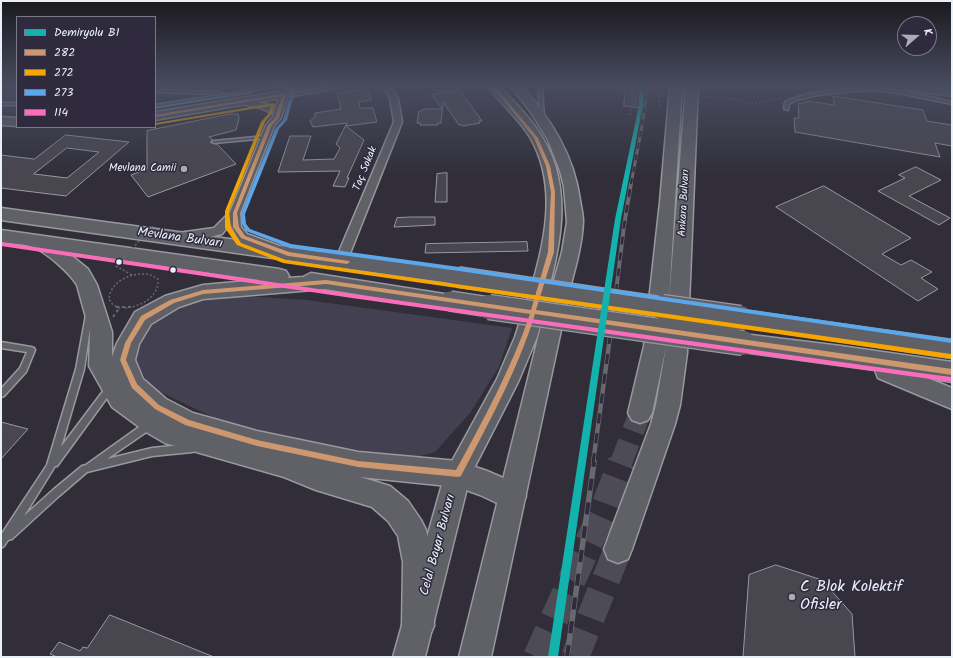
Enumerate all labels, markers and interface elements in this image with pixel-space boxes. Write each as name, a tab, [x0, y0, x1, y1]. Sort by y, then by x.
legend	[16, 16, 156, 128]
north arrow	[897, 16, 937, 56]
text: Demiryolu B1	[54, 23, 120, 42]
text: K	[918, 26, 937, 38]
text: 282	[54, 43, 75, 62]
text: 272	[54, 63, 73, 82]
text: 273	[54, 83, 73, 102]
text: 114	[54, 103, 68, 122]
street label: Taç Sokak	[351, 145, 381, 193]
place label: Mevlana Camii	[109, 162, 176, 176]
marker: Mevlana Camii	[179, 164, 189, 174]
street label: Ankara Bulvarı	[677, 169, 693, 237]
street label: Mevlana Bulvarı	[136, 225, 224, 253]
unlabelled marker	[114, 257, 124, 267]
unlabelled marker	[168, 265, 178, 275]
street label: Celal Bayar Bulvarı	[418, 493, 460, 597]
place label: C Blok Kolektif Ofisler	[800, 578, 903, 616]
marker: C Blok Kolektif Ofisler	[787, 592, 797, 602]

